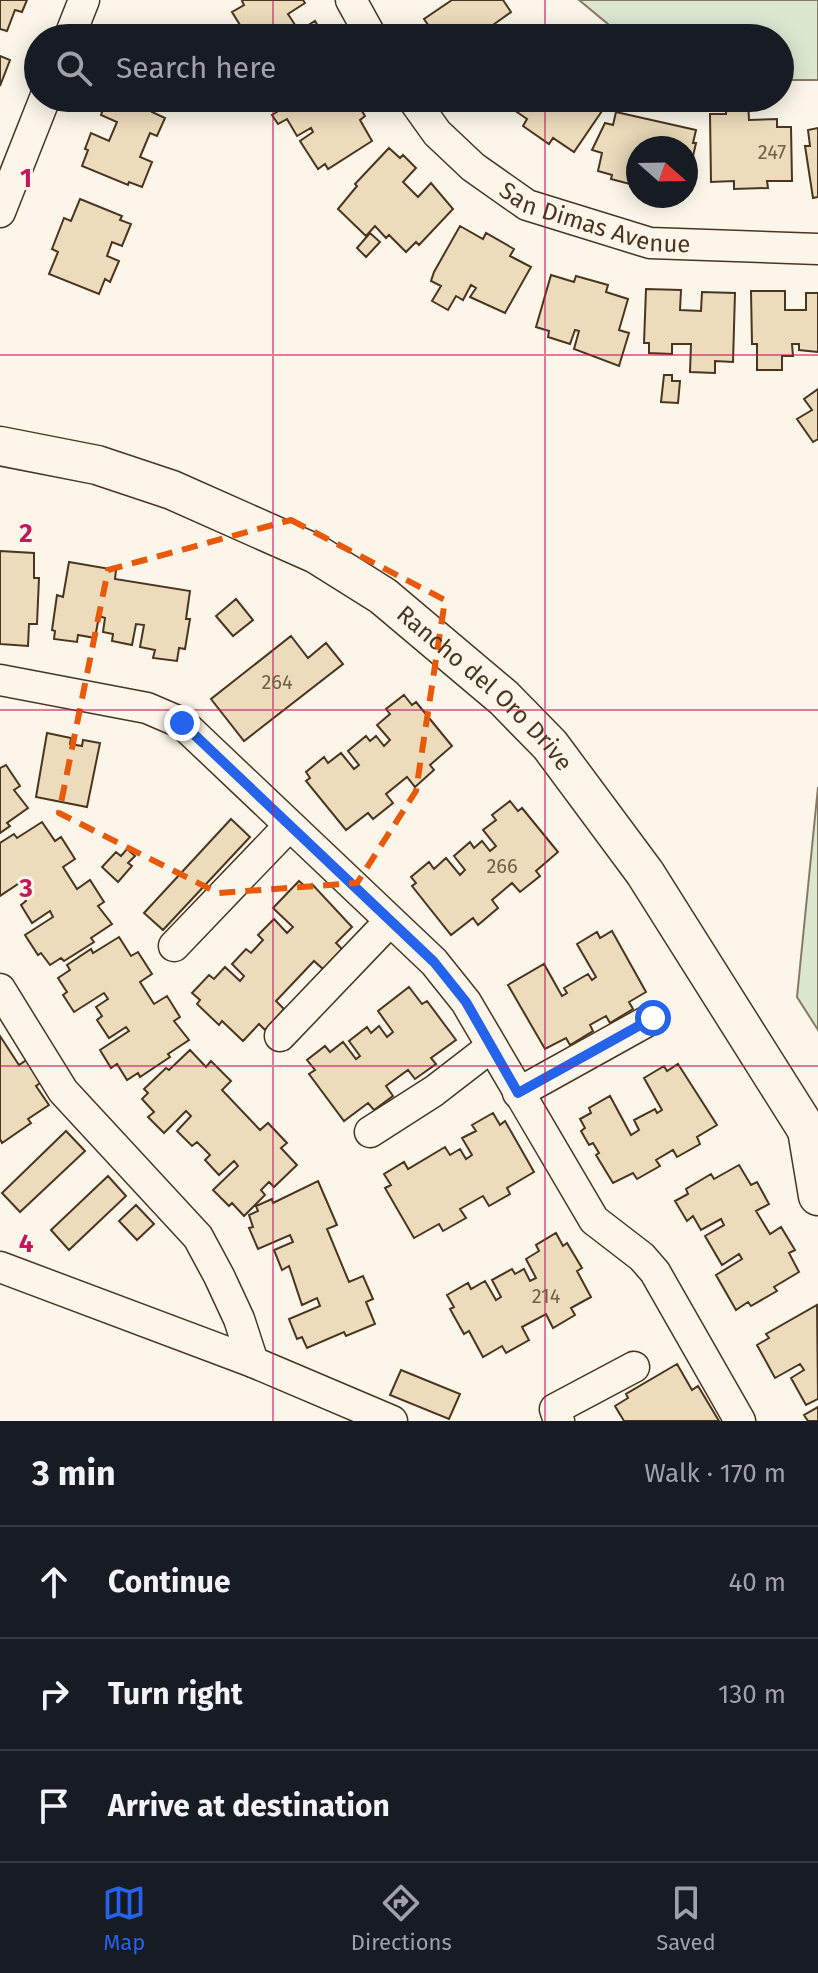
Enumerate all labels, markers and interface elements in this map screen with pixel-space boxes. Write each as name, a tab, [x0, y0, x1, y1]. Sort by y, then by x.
search box	[24, 24, 794, 112]
icon: search	[52, 46, 96, 90]
text: Search here	[116, 50, 276, 86]
north arrow	[626, 136, 698, 208]
house number: 247	[758, 140, 786, 164]
text: 1	[20, 163, 32, 194]
street label: San Dimas Avenue	[494, 176, 691, 258]
text: 2	[19, 518, 33, 549]
street label: Rancho del Oro Drive	[391, 600, 578, 776]
house number: 264	[261, 670, 293, 694]
route end	[164, 705, 200, 741]
house number: 266	[486, 854, 518, 878]
text: 3	[18, 873, 33, 904]
route start	[635, 1000, 671, 1036]
text: 4	[19, 1228, 34, 1259]
house number: 214	[532, 1284, 561, 1308]
text: 3 min	[32, 1453, 116, 1494]
text: Walk · 170 m	[644, 1458, 786, 1489]
icon: ahead	[32, 1560, 76, 1604]
text: Continue	[108, 1564, 231, 1600]
text: 40 m	[728, 1567, 786, 1598]
icon: right	[32, 1672, 76, 1716]
text: Turn right	[108, 1676, 243, 1712]
text: 130 m	[718, 1679, 786, 1710]
icon: arrive	[32, 1784, 76, 1828]
text: Arrive at destination	[108, 1788, 390, 1824]
tab: Map	[102, 1881, 146, 1956]
tab: Directions	[351, 1881, 452, 1956]
tab: Saved	[656, 1881, 716, 1956]

